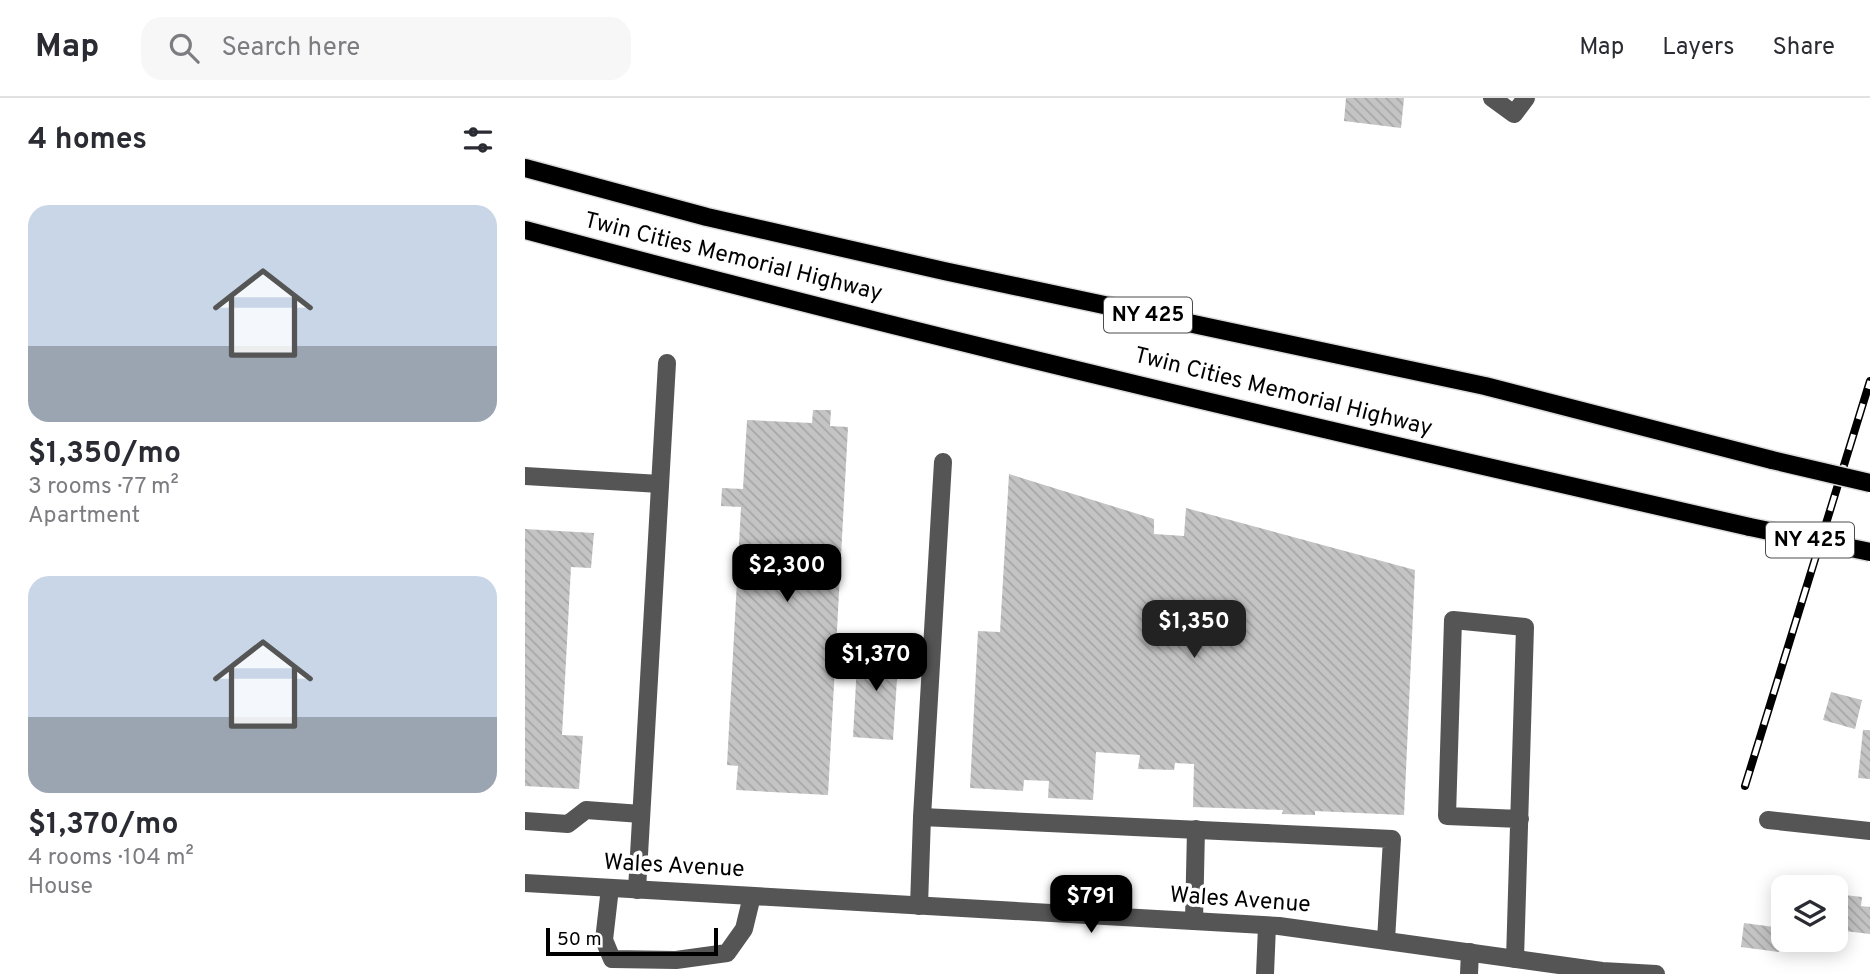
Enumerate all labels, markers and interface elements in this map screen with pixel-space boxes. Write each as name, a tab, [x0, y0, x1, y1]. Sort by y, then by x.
search box	[141, 17, 631, 80]
text: Map	[35, 27, 99, 69]
icon: search	[165, 29, 203, 67]
text: Search here	[221, 32, 360, 65]
text: Map	[1579, 33, 1624, 63]
text: Layers	[1662, 33, 1734, 63]
text: Share	[1772, 33, 1835, 63]
icon: filters	[459, 121, 497, 159]
text: 4 homes	[28, 122, 147, 159]
street label: Twin Cities Memorial Highway	[581, 207, 885, 309]
icon: home	[200, 250, 326, 376]
road number: NY 425	[1104, 298, 1192, 332]
street label: Twin Cities Memorial Highway	[1131, 342, 1435, 444]
text: $1,350/mo	[28, 436, 181, 473]
text: 3 rooms · 77 m²	[28, 473, 179, 502]
text: Apartment	[28, 502, 140, 531]
road number: NY 425	[1766, 522, 1854, 558]
pin: $2,300	[730, 545, 844, 604]
text: $2,300	[748, 552, 826, 581]
pin: $1,350	[1137, 601, 1251, 660]
text: $1,350	[1158, 608, 1230, 637]
icon: home	[200, 621, 326, 747]
pin: $1,370	[819, 634, 933, 693]
text: $1,370	[841, 641, 911, 670]
text: $1,370/mo	[28, 807, 178, 844]
text: 4 rooms · 104 m²	[28, 844, 194, 873]
street label: Wales Avenue	[603, 849, 745, 885]
text: House	[28, 873, 93, 902]
map controls	[1771, 875, 1848, 952]
button: layers	[1771, 875, 1848, 952]
pin: $791	[1050, 876, 1132, 935]
street label: Wales Avenue	[1169, 882, 1311, 920]
text: $791	[1066, 883, 1116, 912]
scale bar	[546, 925, 717, 957]
text: 50 m	[557, 928, 602, 952]

